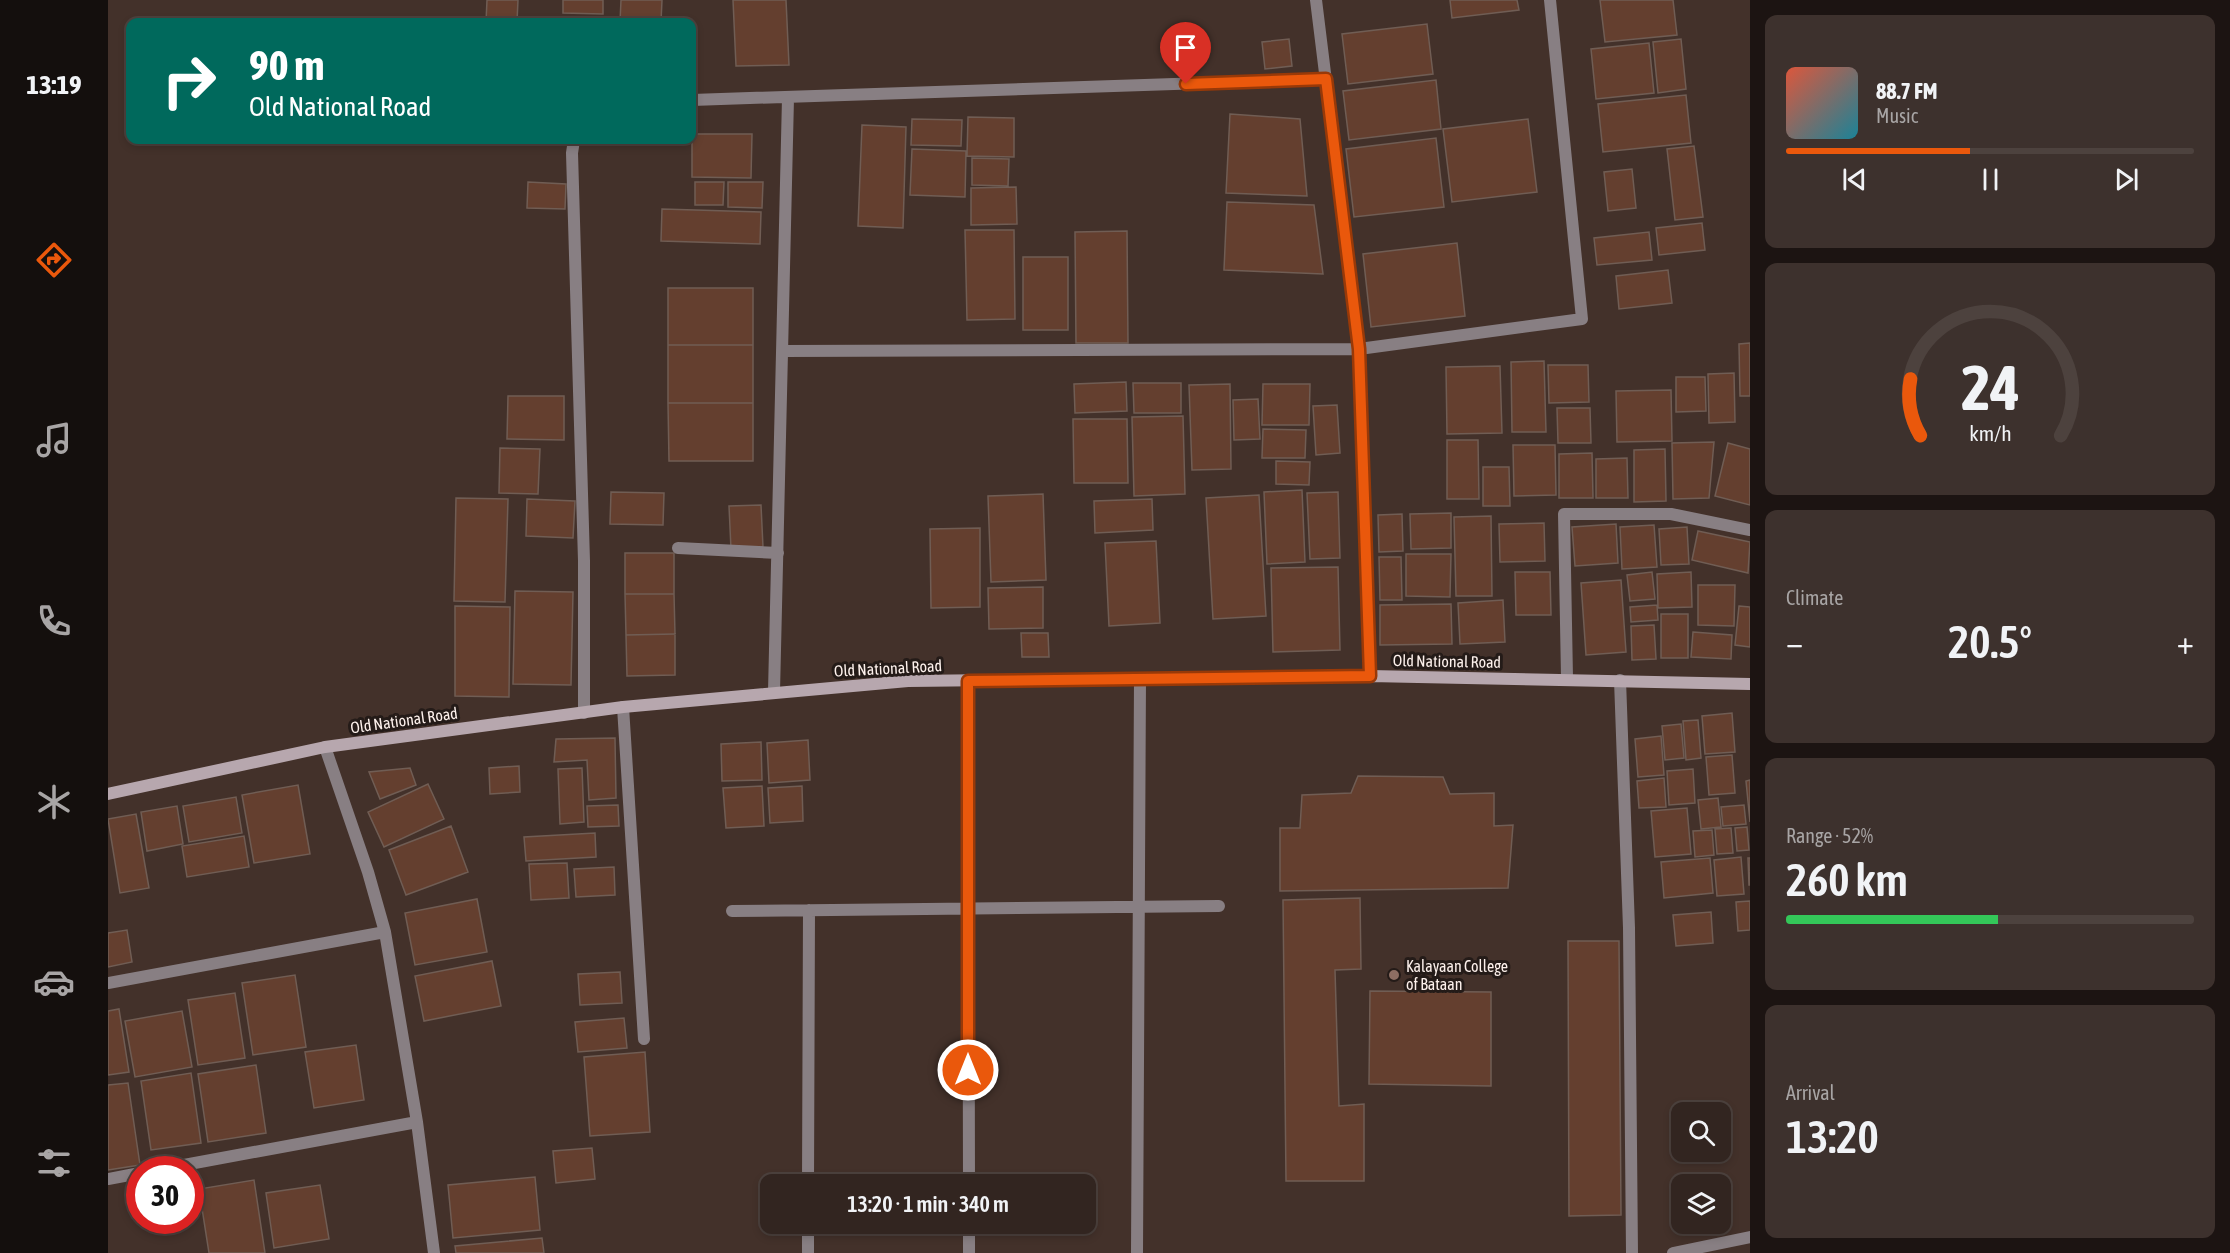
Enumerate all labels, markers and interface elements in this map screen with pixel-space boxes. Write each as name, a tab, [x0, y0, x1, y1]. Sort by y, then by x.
pin	[1160, 22, 1211, 84]
icon: arrive	[1169, 31, 1202, 64]
text: 90 m	[249, 41, 324, 89]
icon: right	[150, 42, 228, 120]
text: 13:19	[26, 69, 82, 100]
text: 88.7 FM	[1876, 78, 1938, 104]
text: Old National Road	[249, 91, 431, 122]
text: Music	[1876, 104, 1918, 127]
icon: previous	[1838, 163, 1871, 196]
icon: pause	[1974, 163, 2007, 196]
icon: next	[2110, 163, 2143, 196]
icon: directions	[33, 239, 75, 281]
text: 24	[1961, 352, 2019, 423]
icon: music	[33, 419, 75, 461]
text: km/h	[1969, 421, 2011, 446]
text: Climate	[1786, 586, 1843, 609]
icon: phone	[33, 600, 75, 642]
text: 20.5°	[1948, 616, 2032, 668]
text: −	[1786, 623, 1803, 661]
text: +	[2177, 623, 2194, 661]
street label: Old National Road	[1393, 651, 1501, 671]
street label: Old National Road	[834, 656, 942, 680]
street label: Old National Road	[349, 704, 459, 736]
icon: climate	[33, 781, 75, 823]
text: Range · 52%	[1786, 824, 1873, 847]
text: 260 km	[1786, 854, 1908, 906]
place label: Kalayaan College of Bataan	[1406, 957, 1508, 993]
icon: car	[33, 961, 75, 1003]
marker: Kalayaan College of Bataan	[1387, 968, 1401, 982]
position arrow	[936, 1038, 1000, 1102]
text: Arrival	[1786, 1081, 1835, 1104]
map controls	[1671, 1102, 1731, 1234]
button: search	[1671, 1102, 1731, 1162]
text: 13:20	[1786, 1111, 1879, 1163]
icon: filters	[33, 1142, 75, 1184]
speed limit sign: 30	[126, 1156, 204, 1234]
button: layers	[1671, 1174, 1731, 1234]
text: 13:20 · 1 min · 340 m	[847, 1191, 1009, 1217]

